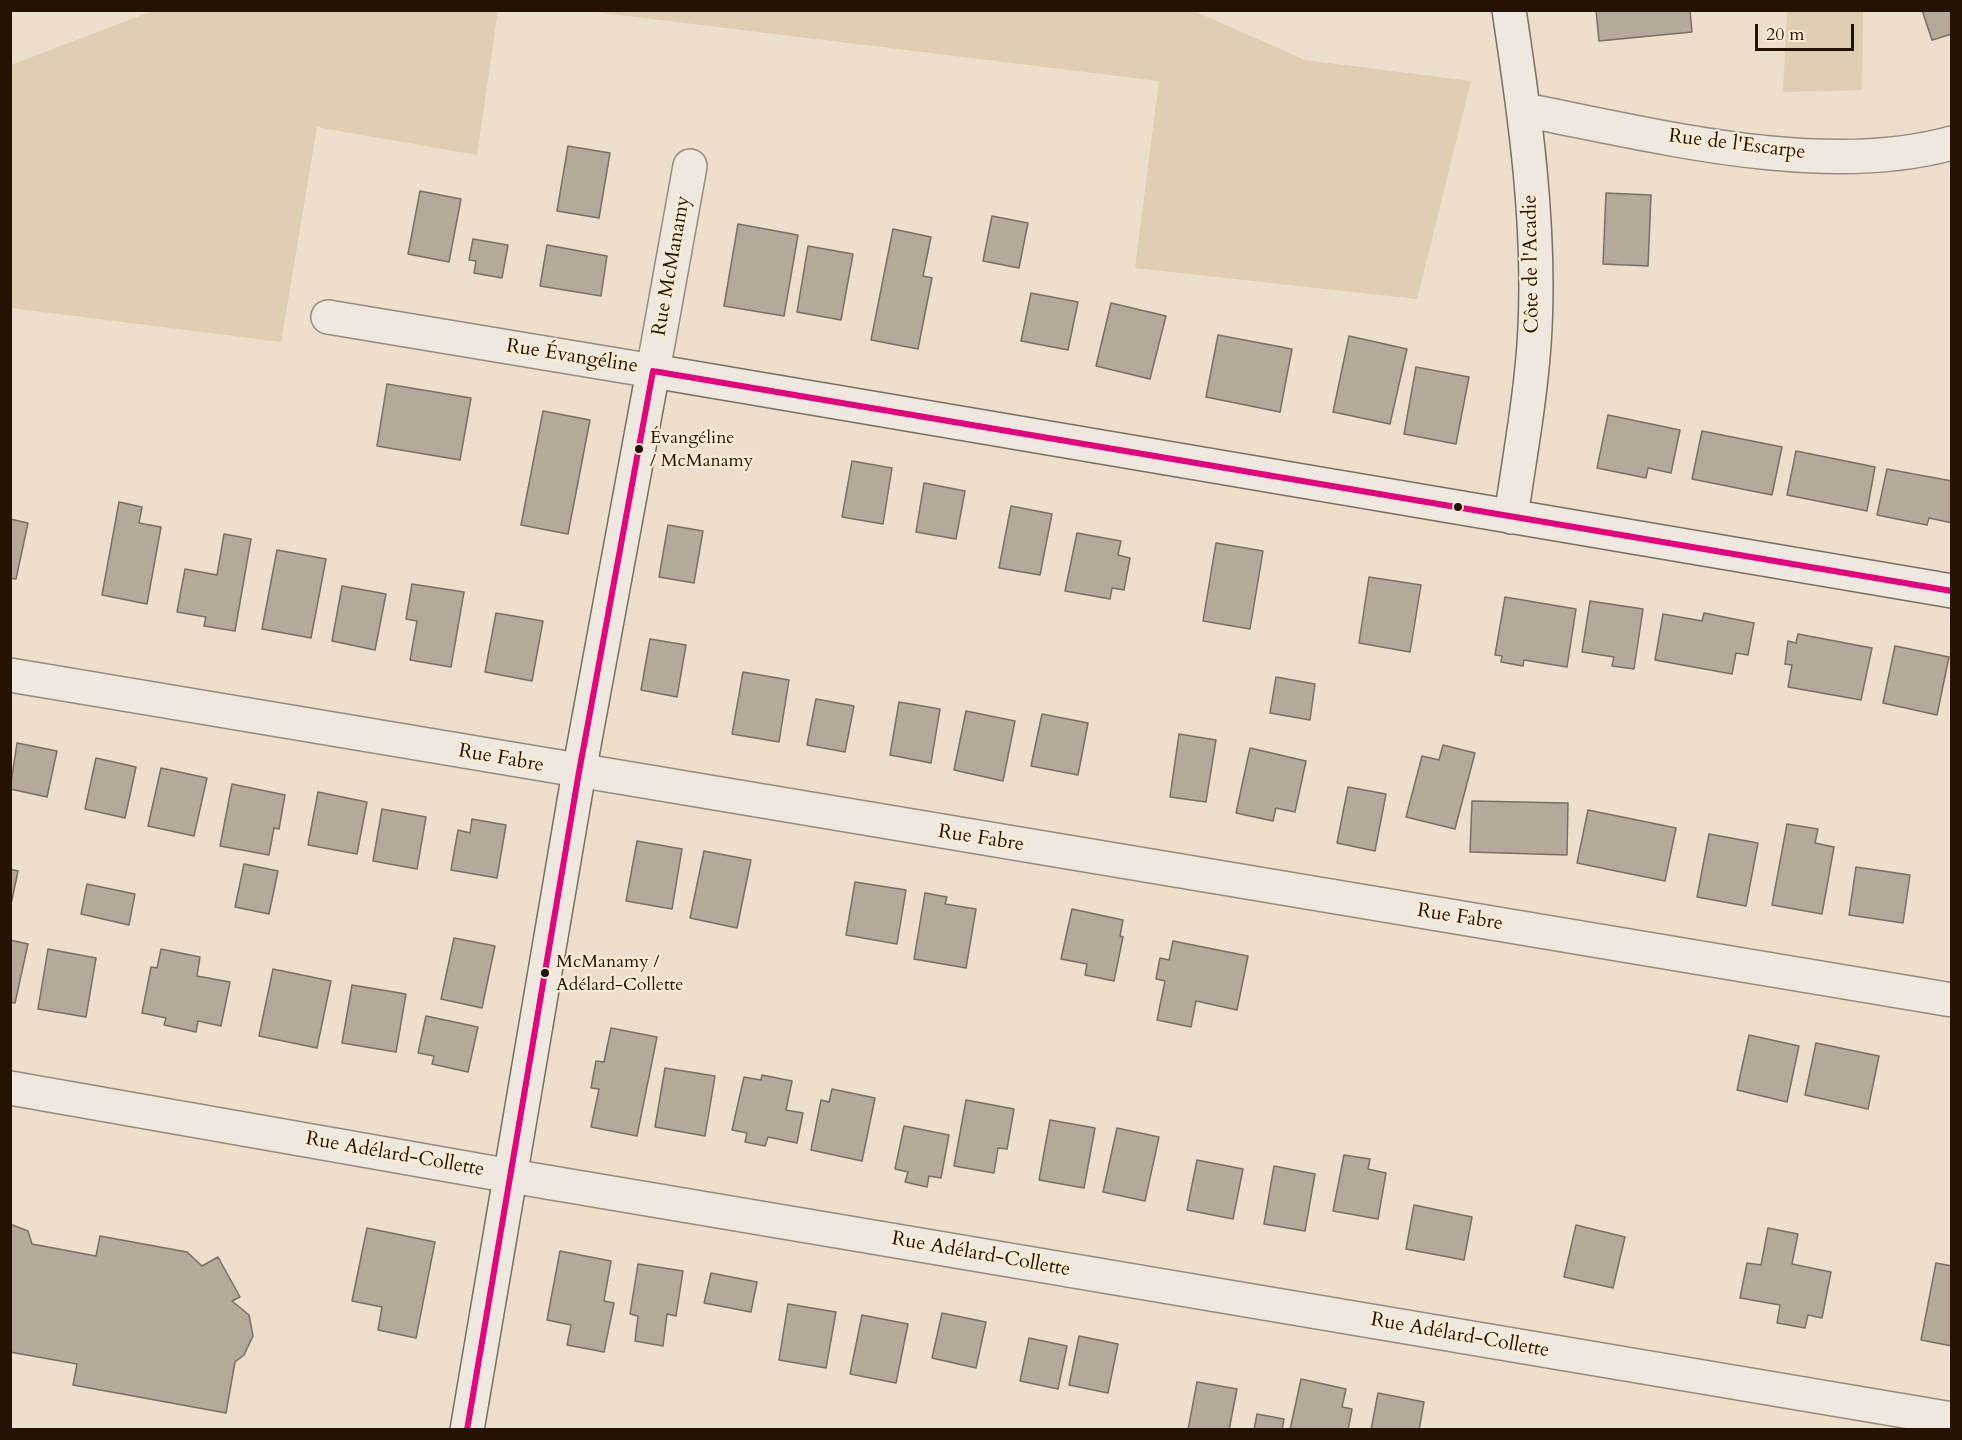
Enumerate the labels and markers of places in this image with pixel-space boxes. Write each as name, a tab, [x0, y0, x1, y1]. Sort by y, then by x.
place label: Évangéline / McManamy	[650, 428, 753, 470]
marker: Évangéline / McManamy	[633, 443, 645, 455]
unlabelled marker	[1452, 501, 1464, 513]
place label: McManamy / Adélard-Collette	[556, 952, 683, 994]
marker: McManamy / Adélard-Collette	[539, 967, 551, 979]

